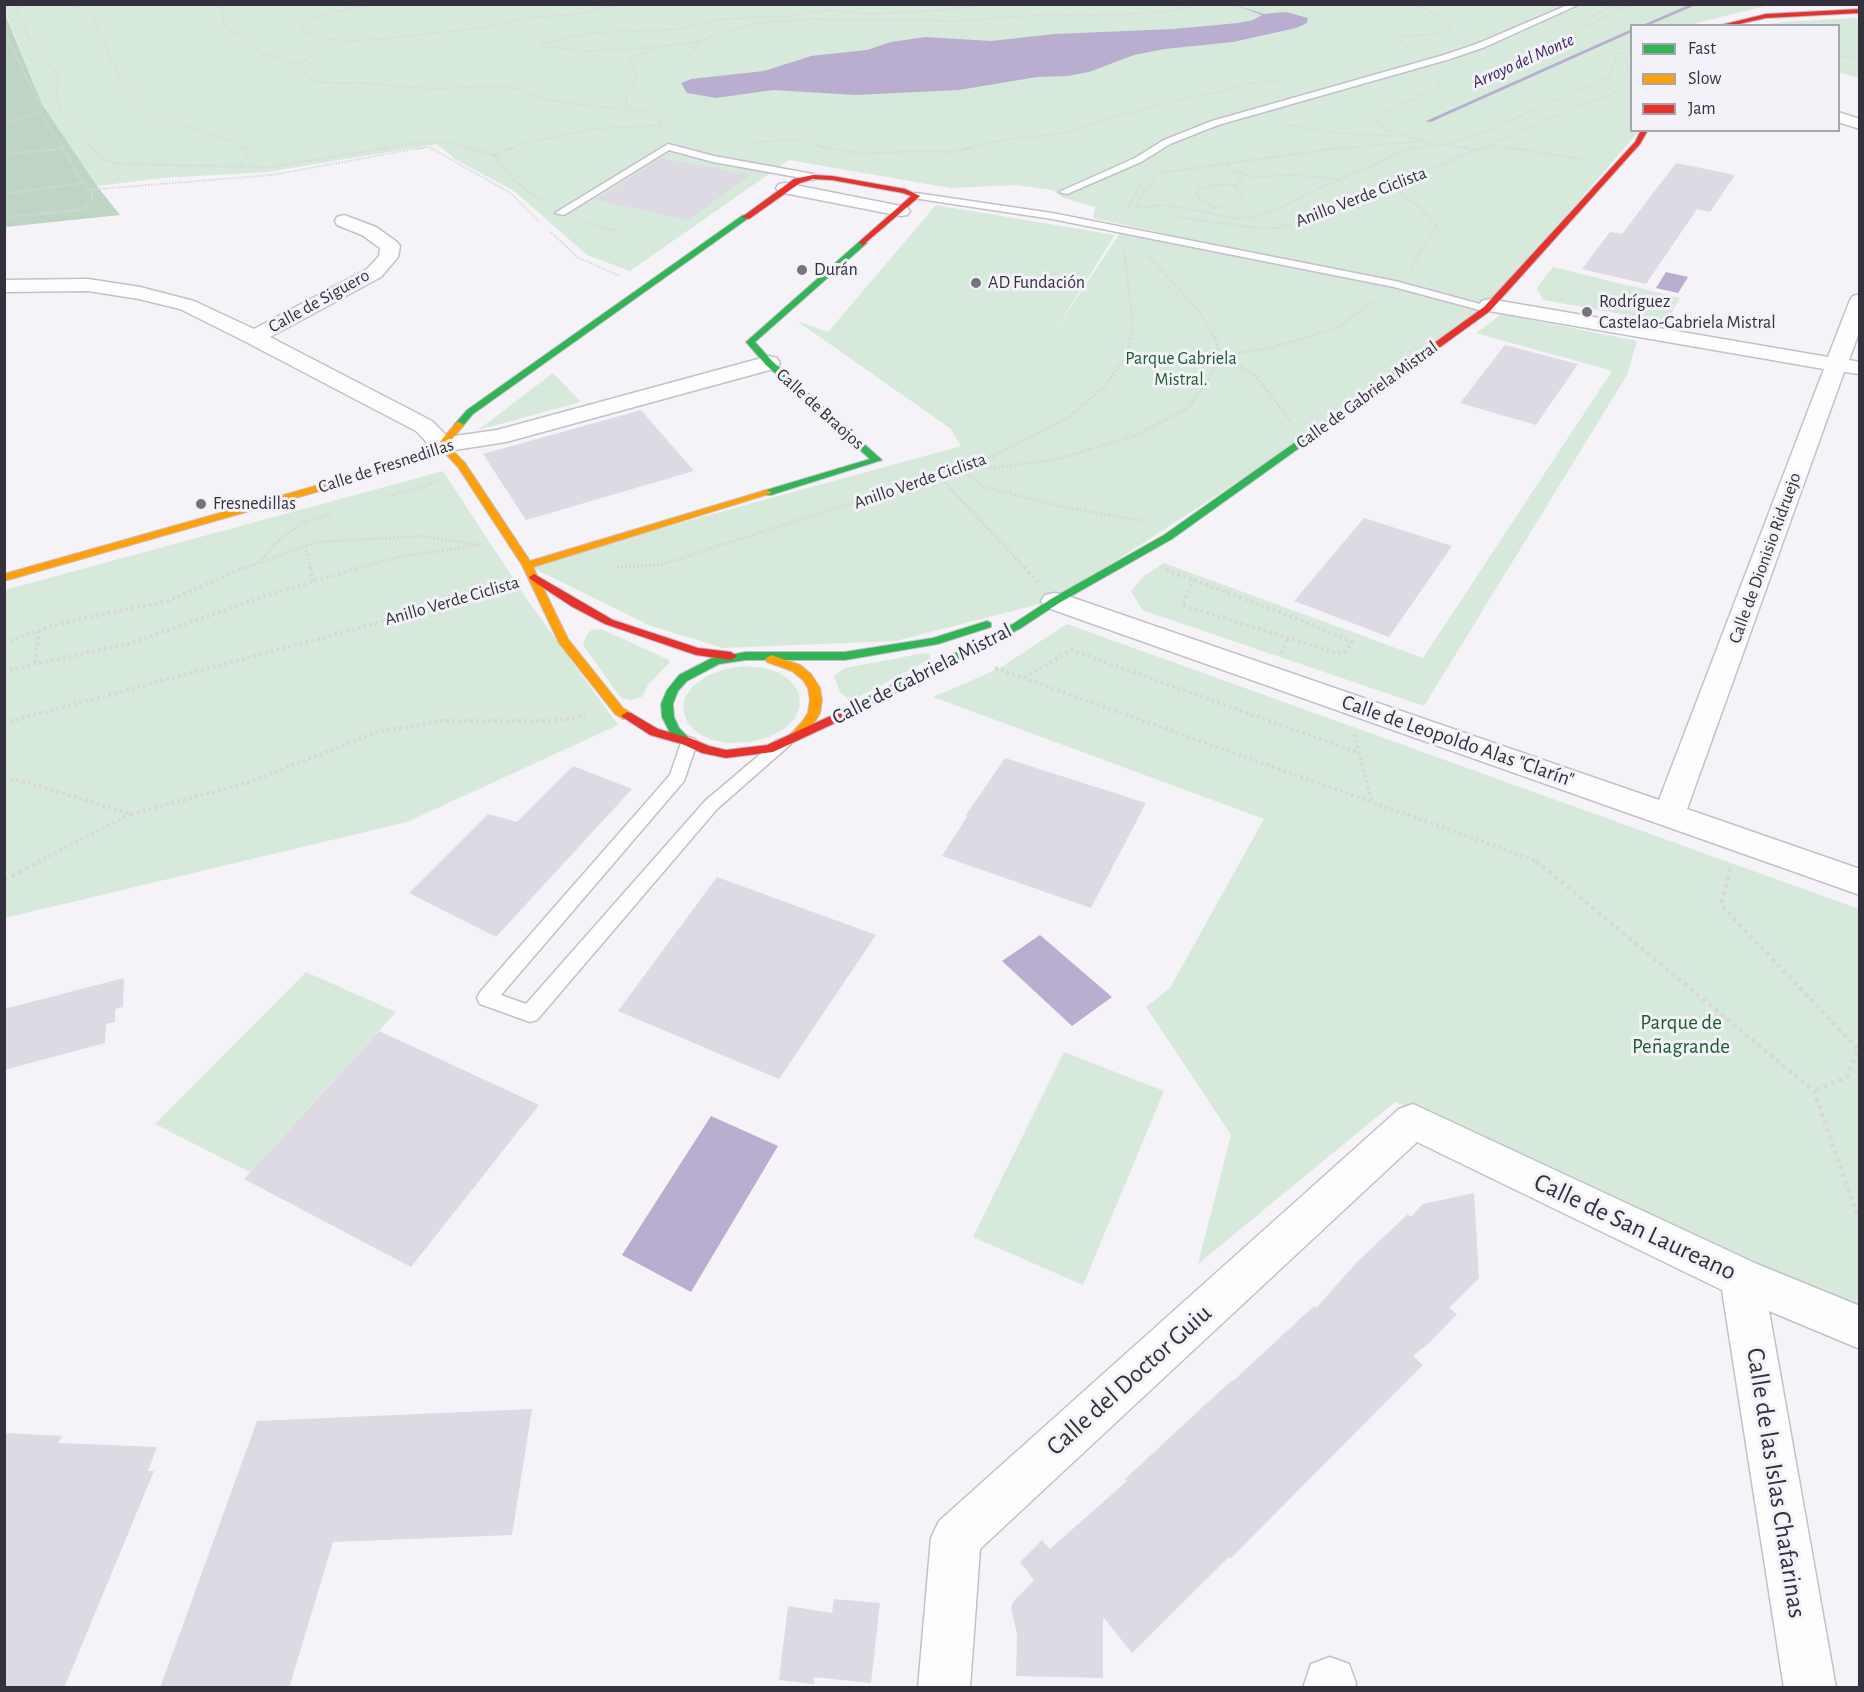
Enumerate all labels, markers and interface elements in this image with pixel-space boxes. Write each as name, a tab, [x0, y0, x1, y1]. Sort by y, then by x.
legend	[1630, 24, 1840, 132]
water label: Arroyo del Monte	[1469, 29, 1577, 93]
text: Fast	[1688, 40, 1716, 58]
text: Slow	[1688, 70, 1721, 88]
text: Jam	[1688, 100, 1716, 118]
street label: Anillo Verde Ciclista	[1292, 162, 1430, 232]
place label: Durán	[814, 259, 858, 281]
marker: Durán	[795, 263, 809, 277]
street label: Calle de Siguero	[265, 264, 373, 338]
place label: AD Fundación	[988, 272, 1085, 294]
marker: AD Fundación	[969, 276, 983, 290]
place label: Rodríguez Castelao-Gabriela Mistral	[1599, 291, 1776, 334]
marker: Rodríguez Castelao-Gabriela Mistral	[1580, 305, 1594, 319]
street label: Calle de Gabriela Mistral	[1292, 336, 1442, 454]
park label: Parque Gabriela Mistral.	[1125, 348, 1237, 391]
street label: Calle de Braojos	[772, 364, 868, 454]
street label: Calle de Fresnedillas	[315, 434, 457, 498]
street label: Anillo Verde Ciclista	[851, 448, 989, 514]
street label: Calle de Dionisio Ridruejo	[1724, 470, 1806, 646]
place label: Fresnedillas	[213, 493, 296, 515]
marker: Fresnedillas	[194, 497, 208, 511]
street label: Anillo Verde Ciclista	[382, 571, 522, 631]
street label: Calle de Gabriela Mistral	[828, 618, 1016, 730]
street label: Calle de Leopoldo Alas "Clarín"	[1339, 689, 1577, 793]
park label: Parque de Peñagrande	[1632, 1010, 1730, 1060]
street label: Calle de San Laureano	[1529, 1166, 1741, 1288]
street label: Calle del Doctor Guiu	[1040, 1298, 1218, 1462]
street label: Calle de las Islas Chafarinas	[1739, 1346, 1813, 1620]

